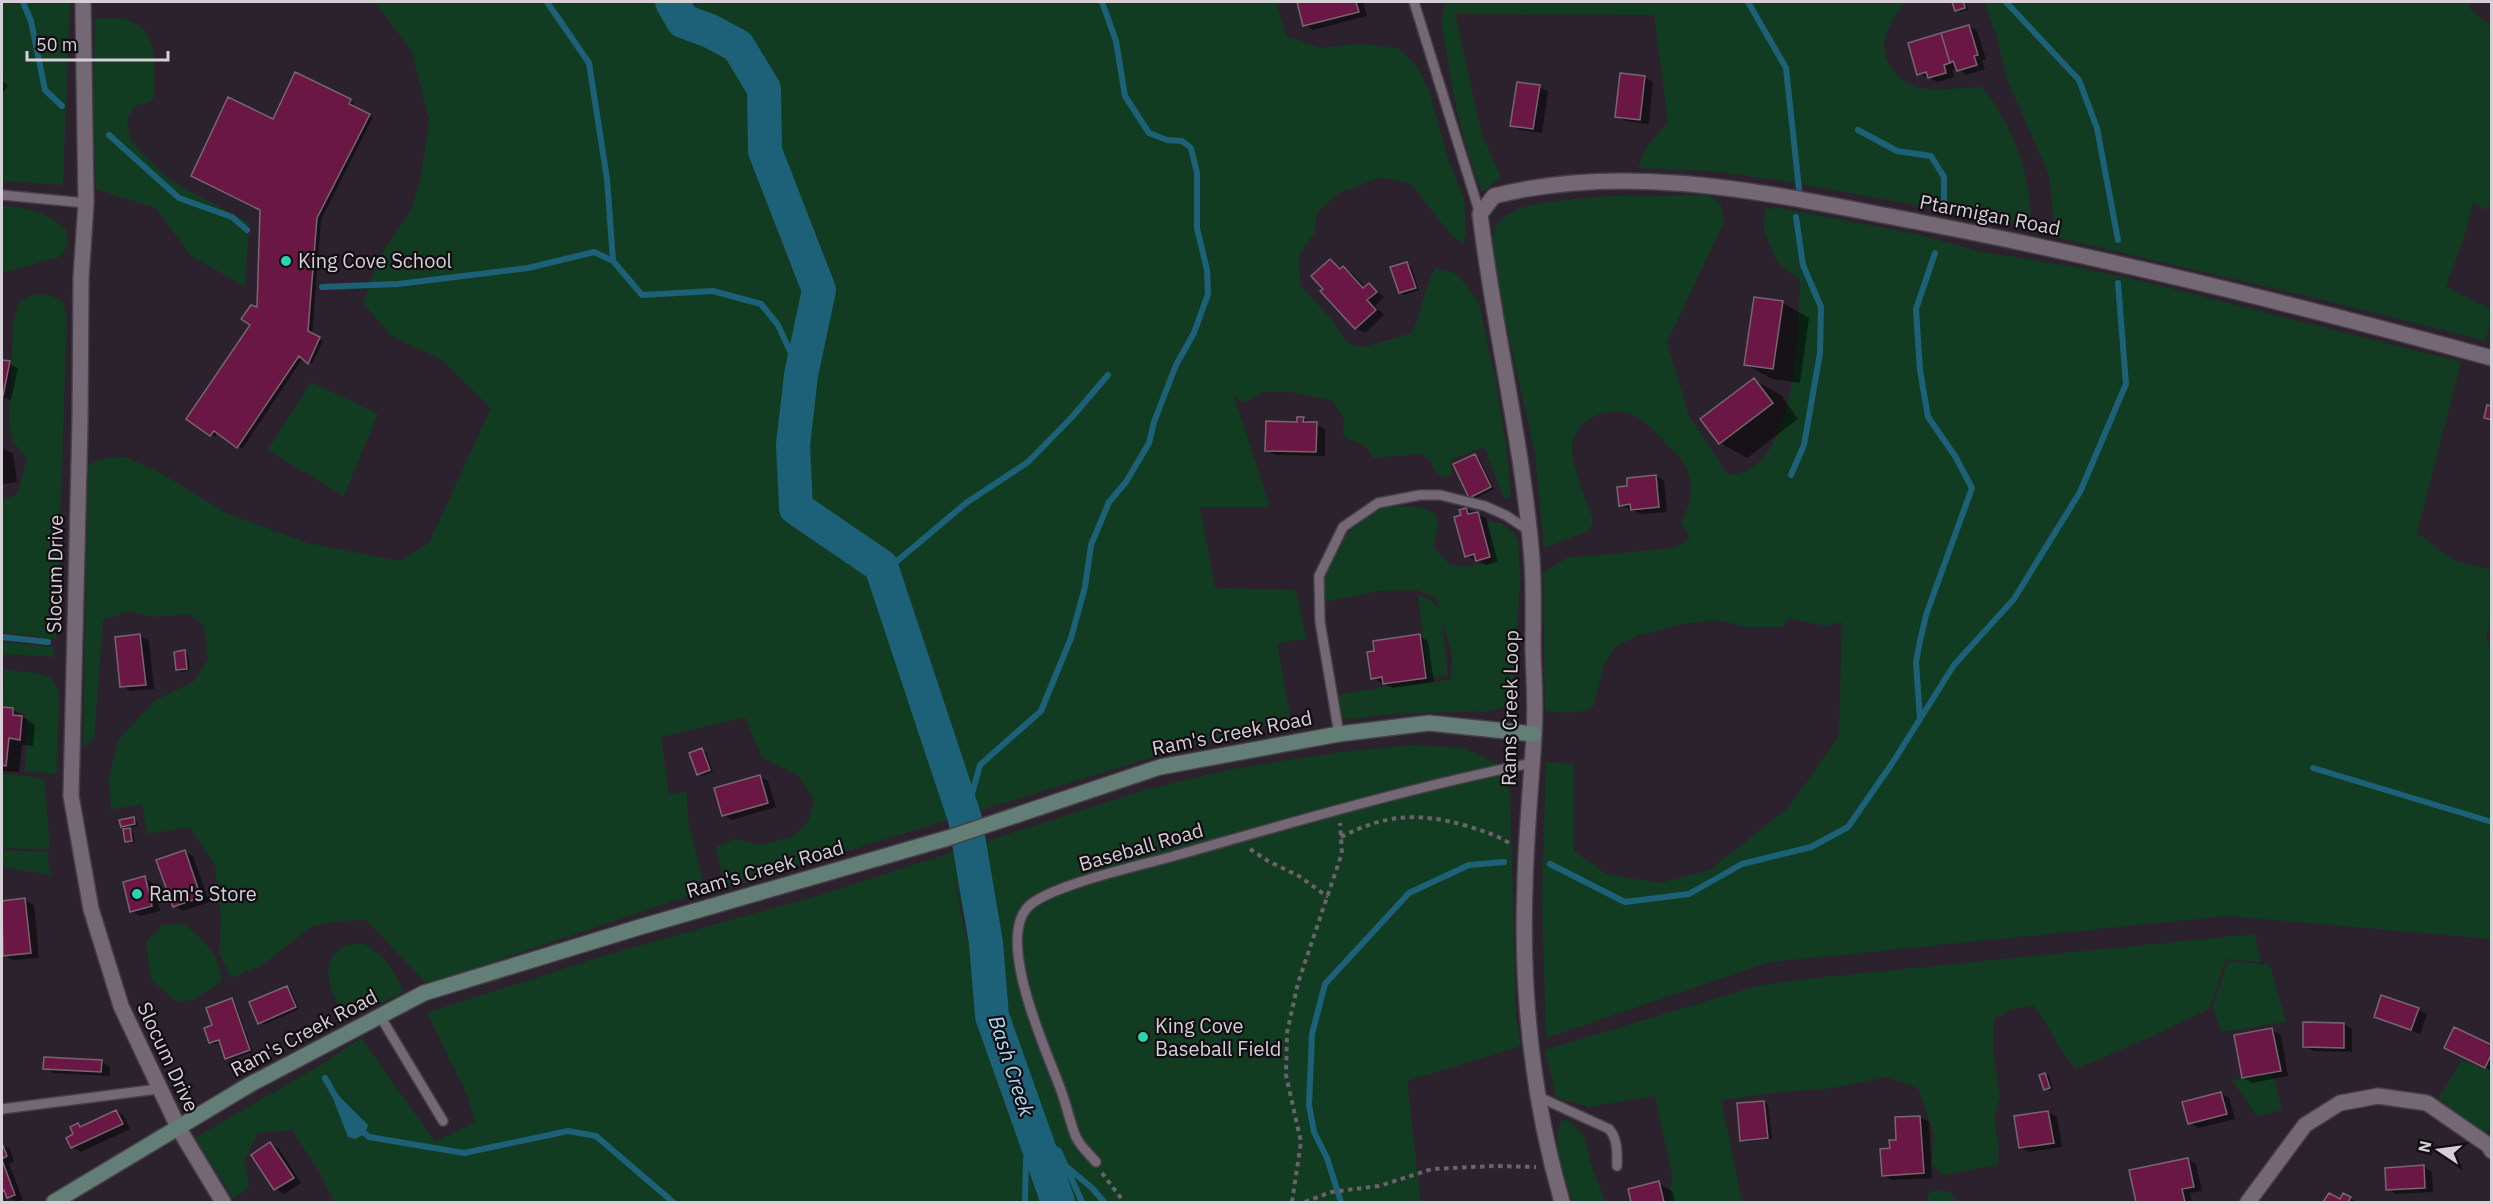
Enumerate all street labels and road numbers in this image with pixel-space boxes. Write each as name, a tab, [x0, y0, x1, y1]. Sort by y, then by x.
street label: Ptarmigan Road	[1917, 188, 2063, 241]
street label: Slocum Drive	[40, 515, 69, 633]
street label: Rams Creek Loop	[1495, 630, 1524, 786]
street label: Ram's Creek Road	[1150, 704, 1314, 761]
street label: Baseball Road	[1076, 816, 1206, 877]
street label: Ram's Creek Road	[683, 833, 847, 904]
street label: Ram's Creek Road	[226, 982, 382, 1083]
street label: Slocum Drive	[131, 997, 206, 1116]

